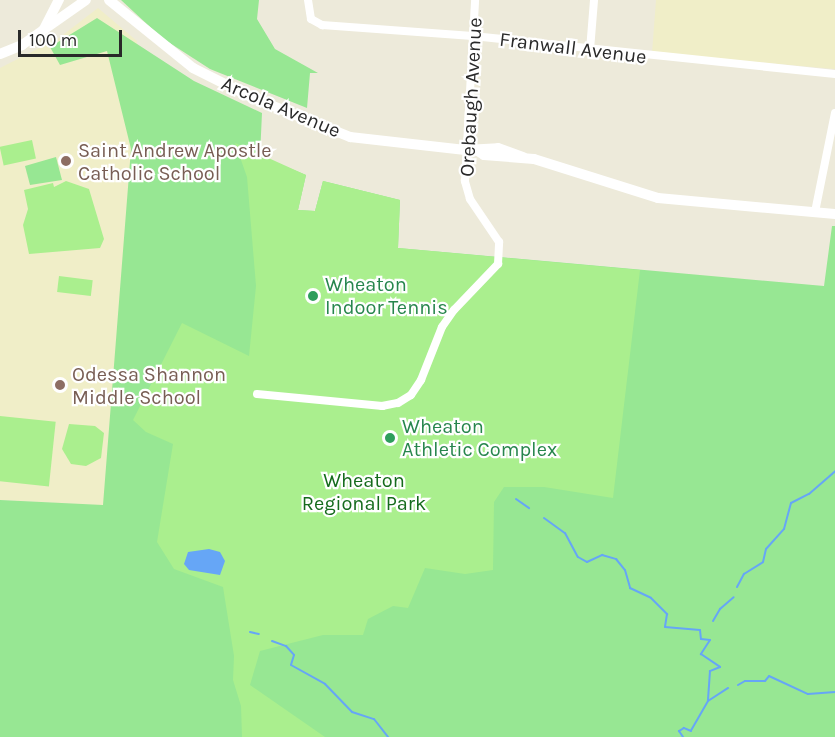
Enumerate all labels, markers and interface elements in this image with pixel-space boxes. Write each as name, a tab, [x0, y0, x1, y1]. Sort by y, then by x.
street label: Orebaugh Avenue	[455, 17, 487, 177]
scale bar	[21, 18, 124, 56]
street label: Franwall Avenue	[498, 27, 648, 69]
text: 100 m	[29, 29, 77, 51]
street label: Arcola Avenue	[218, 71, 344, 143]
place label: Saint Andrew Apostle Catholic School	[78, 138, 272, 185]
marker: Saint Andrew Apostle Catholic School	[59, 154, 73, 168]
place label: Wheaton Indoor Tennis	[325, 272, 448, 319]
marker: Wheaton Indoor Tennis	[306, 289, 320, 303]
place label: Odessa Shannon Middle School	[72, 362, 226, 409]
marker: Odessa Shannon Middle School	[53, 378, 67, 392]
place label: Wheaton Athletic Complex	[402, 414, 557, 461]
marker: Wheaton Athletic Complex	[383, 431, 397, 445]
park label: Wheaton Regional Park	[302, 468, 426, 515]

